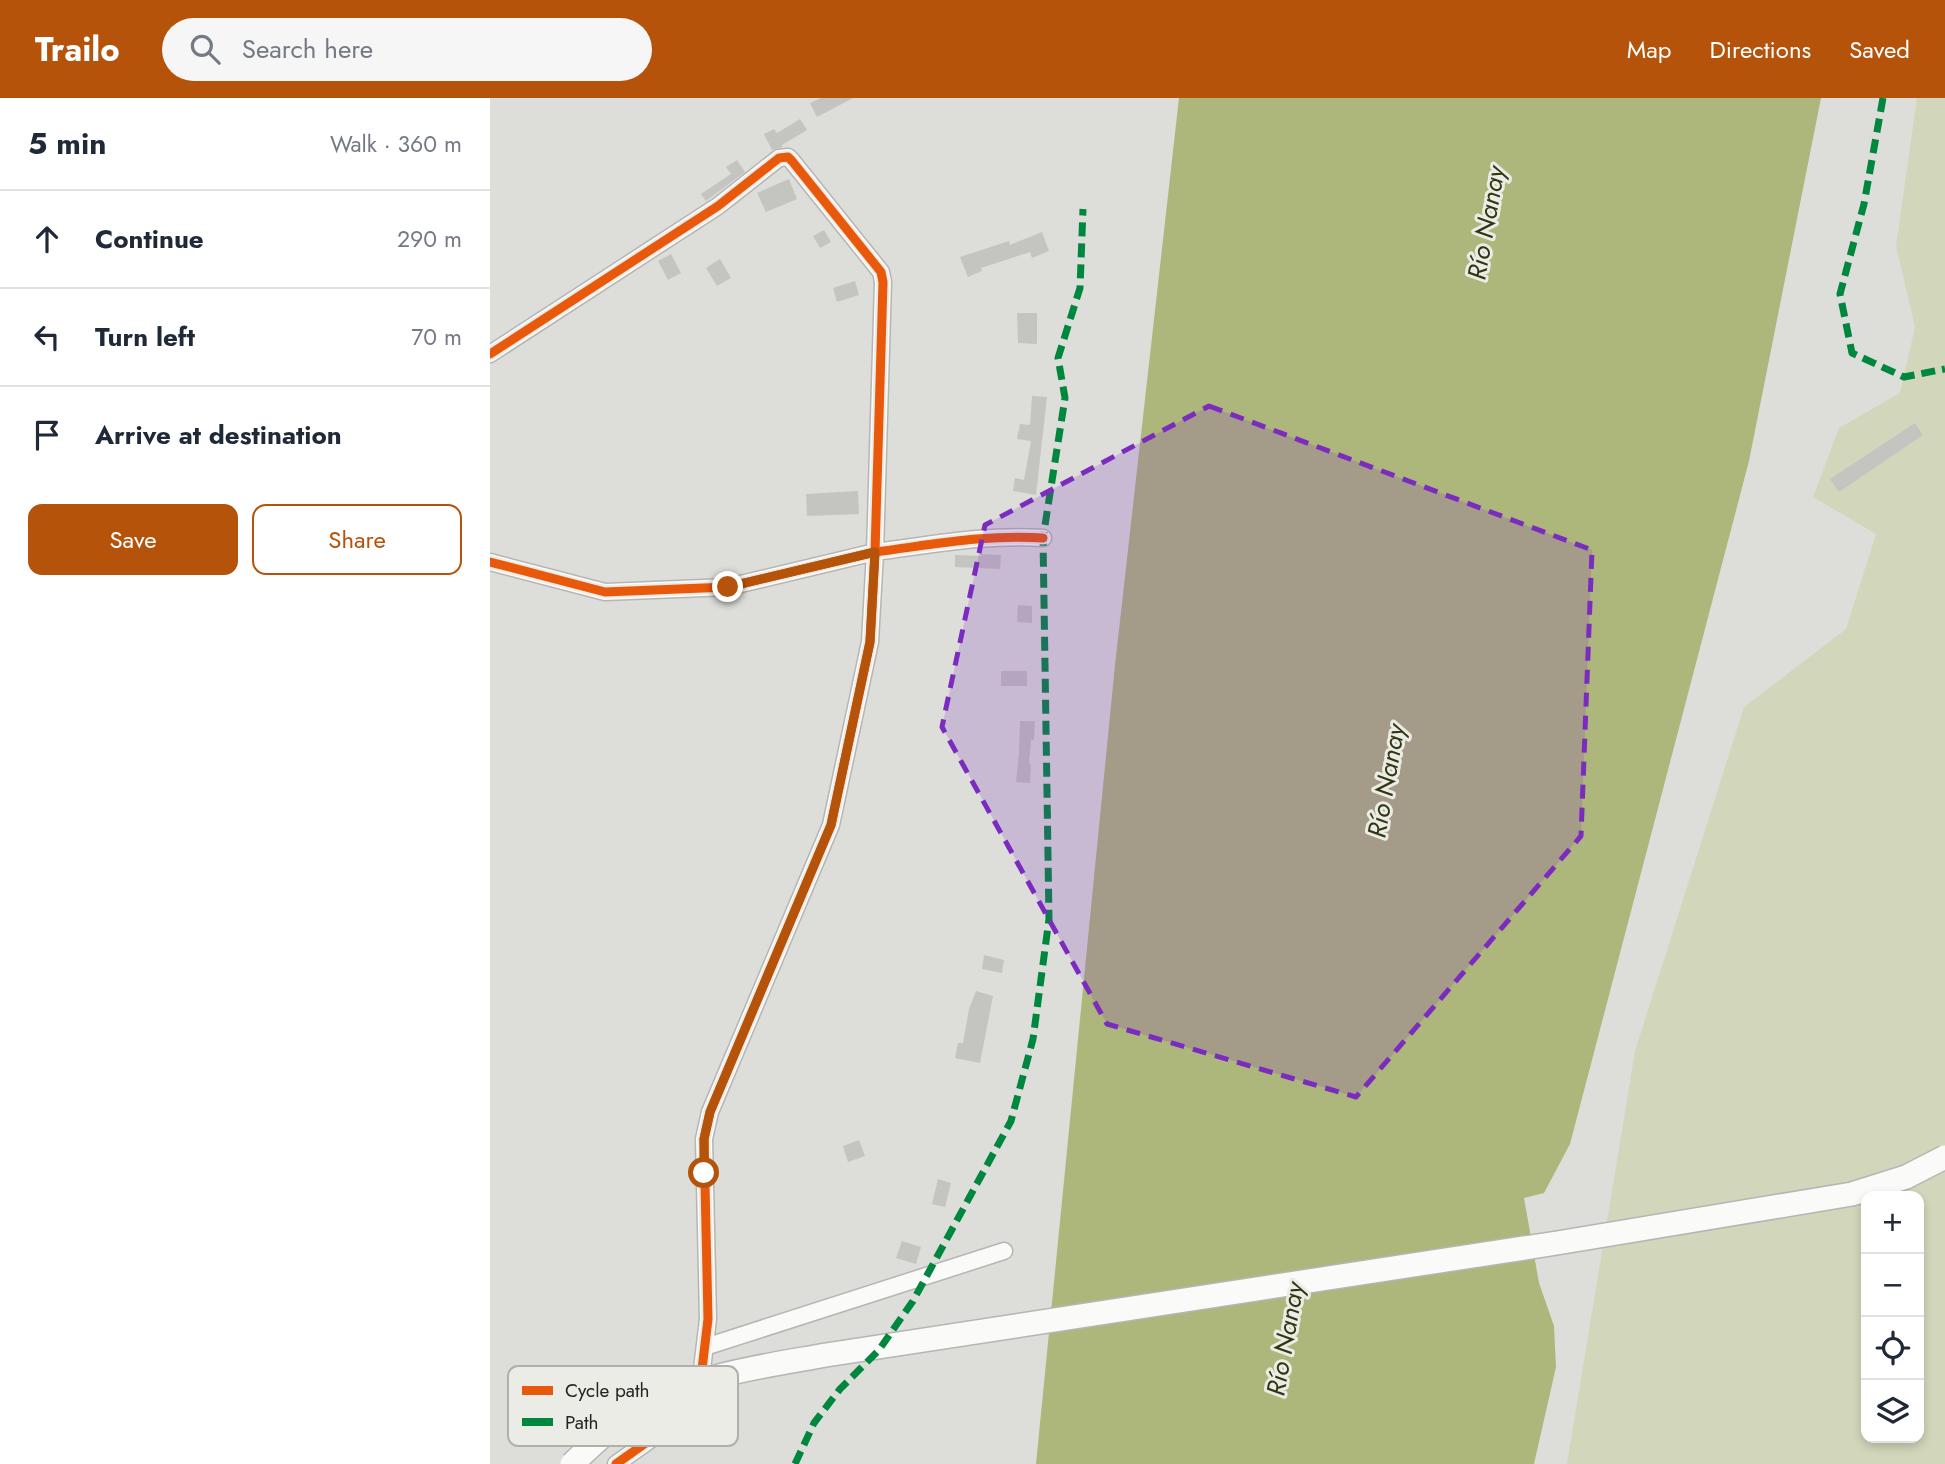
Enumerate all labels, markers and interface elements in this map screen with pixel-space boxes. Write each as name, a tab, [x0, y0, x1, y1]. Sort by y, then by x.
search box	[162, 18, 652, 81]
text: Trailo	[35, 26, 120, 73]
icon: search	[186, 30, 224, 68]
text: Search here	[242, 30, 373, 68]
text: Map	[1627, 32, 1672, 67]
text: Directions	[1710, 32, 1811, 67]
text: Saved	[1849, 32, 1910, 67]
text: 5 min	[28, 122, 106, 165]
text: Walk · 360 m	[330, 127, 462, 161]
water label: Río Nanay	[1457, 161, 1515, 283]
icon: ahead	[28, 220, 66, 258]
text: Continue	[95, 220, 204, 258]
text: 290 m	[397, 222, 462, 256]
icon: left	[28, 318, 66, 356]
text: Turn left	[95, 318, 195, 356]
text: 70 m	[411, 320, 462, 354]
icon: arrive	[28, 416, 66, 454]
text: Arrive at destination	[95, 416, 342, 454]
button: Save	[28, 504, 238, 575]
button: Share	[252, 504, 462, 575]
route end	[712, 571, 743, 602]
water label: Río Nanay	[1357, 719, 1415, 841]
route start	[688, 1157, 719, 1188]
map controls	[1861, 1191, 1924, 1443]
button: +	[1861, 1191, 1924, 1254]
button: −	[1861, 1254, 1924, 1317]
water label: Río Nanay	[1256, 1277, 1314, 1399]
button: locate	[1861, 1317, 1924, 1380]
legend	[508, 1366, 738, 1446]
text: Cycle path	[565, 1377, 650, 1404]
button: layers	[1861, 1380, 1924, 1443]
text: Path	[565, 1409, 599, 1436]

